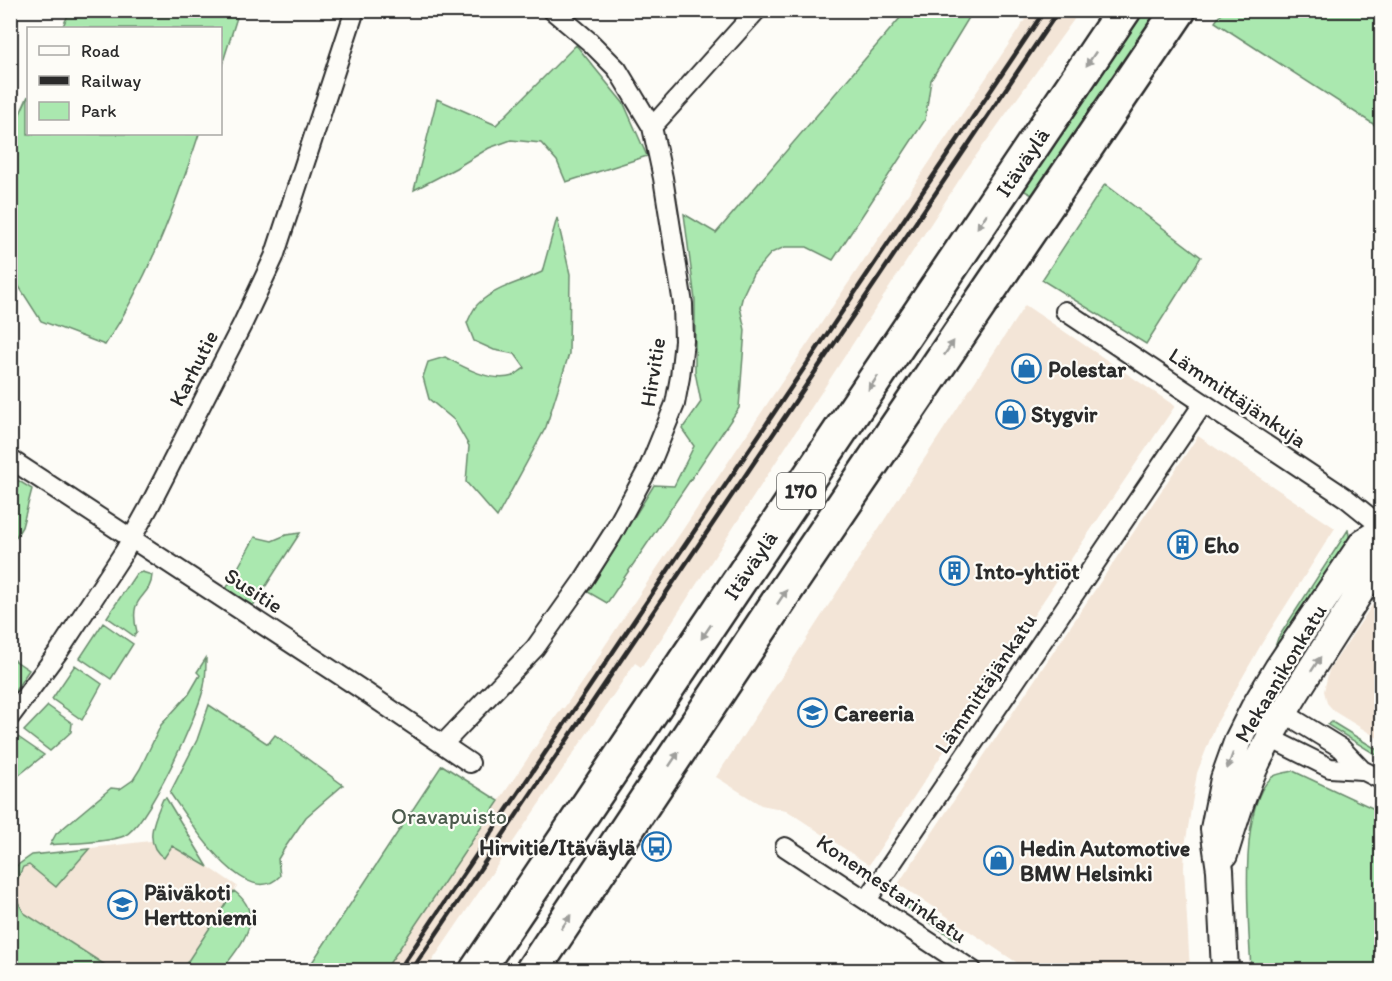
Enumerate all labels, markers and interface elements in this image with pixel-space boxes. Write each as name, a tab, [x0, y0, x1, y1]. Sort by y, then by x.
legend	[27, 27, 222, 135]
text: Road	[81, 40, 120, 62]
one-way arrow	[1086, 51, 1097, 67]
text: Railway	[81, 70, 142, 92]
text: Park	[81, 100, 116, 122]
street label: Itäväylä	[990, 122, 1056, 202]
one-way arrow	[977, 213, 988, 229]
street label: Karhutie	[163, 326, 224, 411]
street label: Hirvitie	[634, 336, 671, 409]
one-way arrow	[943, 341, 955, 357]
street label: Lämmittäjänkuja	[1164, 341, 1312, 454]
shop icon: Polestar	[1011, 353, 1043, 385]
place label: Polestar	[1048, 356, 1127, 383]
one-way arrow	[867, 374, 879, 390]
shop icon: Stygvir	[994, 398, 1026, 430]
place label: Stygvir	[1031, 401, 1098, 428]
road number: 170	[777, 473, 825, 509]
street label: Itäväylä	[718, 525, 784, 605]
building icon: Eho	[1167, 529, 1199, 561]
place label: Eho	[1204, 532, 1239, 559]
building icon: Into-yhtiöt	[938, 555, 970, 587]
place label: Into-yhtiöt	[975, 558, 1080, 585]
street label: Susitie	[219, 562, 288, 619]
one-way arrow	[776, 589, 787, 605]
street label: Mekaanikonkatu	[1228, 599, 1332, 747]
street label: Lämmittäjänkatu	[928, 608, 1042, 759]
one-way arrow	[700, 623, 712, 639]
one-way arrow	[1310, 655, 1321, 672]
school or university icon: Careeria	[797, 697, 829, 729]
place label: Careeria	[834, 700, 914, 727]
one-way arrow	[668, 751, 679, 768]
one-way arrow	[1225, 752, 1234, 770]
park label: Oravapuisto	[391, 803, 507, 830]
street label: Konemestarinkatu	[811, 828, 972, 949]
bus stop icon: Hirvitie/Itäväylä	[641, 831, 673, 863]
place label: Hirvitie/Itäväylä	[479, 834, 637, 861]
place label: Hedin Automotive BMW Helsinki	[1020, 835, 1190, 887]
shop icon: Hedin Automotive BMW Helsinki	[983, 845, 1015, 877]
place label: Päiväkoti Herttoniemi	[144, 879, 257, 931]
school or university icon: Päiväkoti Herttoniemi	[107, 889, 139, 921]
one-way arrow	[560, 914, 571, 930]

